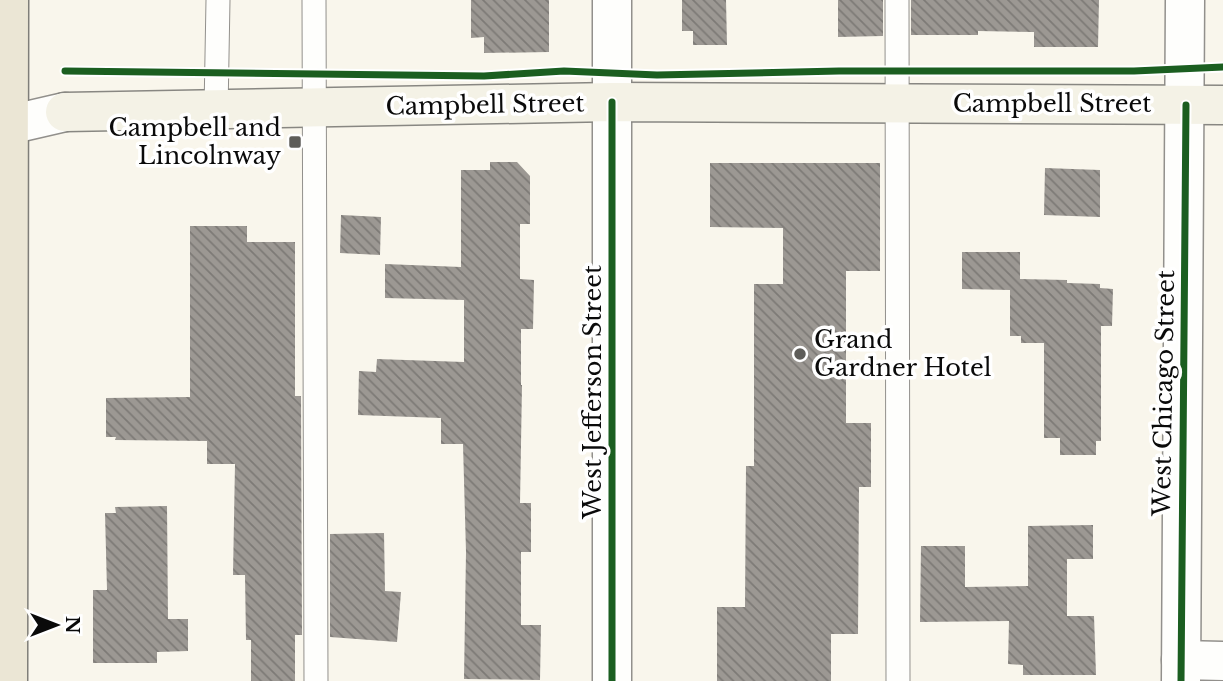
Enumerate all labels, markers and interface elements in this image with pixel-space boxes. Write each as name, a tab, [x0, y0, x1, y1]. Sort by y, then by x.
street label: Campbell Street	[385, 88, 585, 121]
street label: Campbell Street	[953, 89, 1151, 118]
place label: Campbell and Lincolnway	[108, 113, 282, 170]
marker: Campbell and Lincolnway	[287, 134, 303, 150]
street label: West Jefferson Street	[578, 265, 607, 520]
street label: West Chicago Street	[1147, 270, 1180, 517]
place label: Grand Gardner Hotel	[814, 325, 992, 382]
marker: Grand Gardner Hotel	[792, 346, 808, 362]
north arrow	[21, 590, 91, 660]
text: N	[61, 616, 84, 634]

